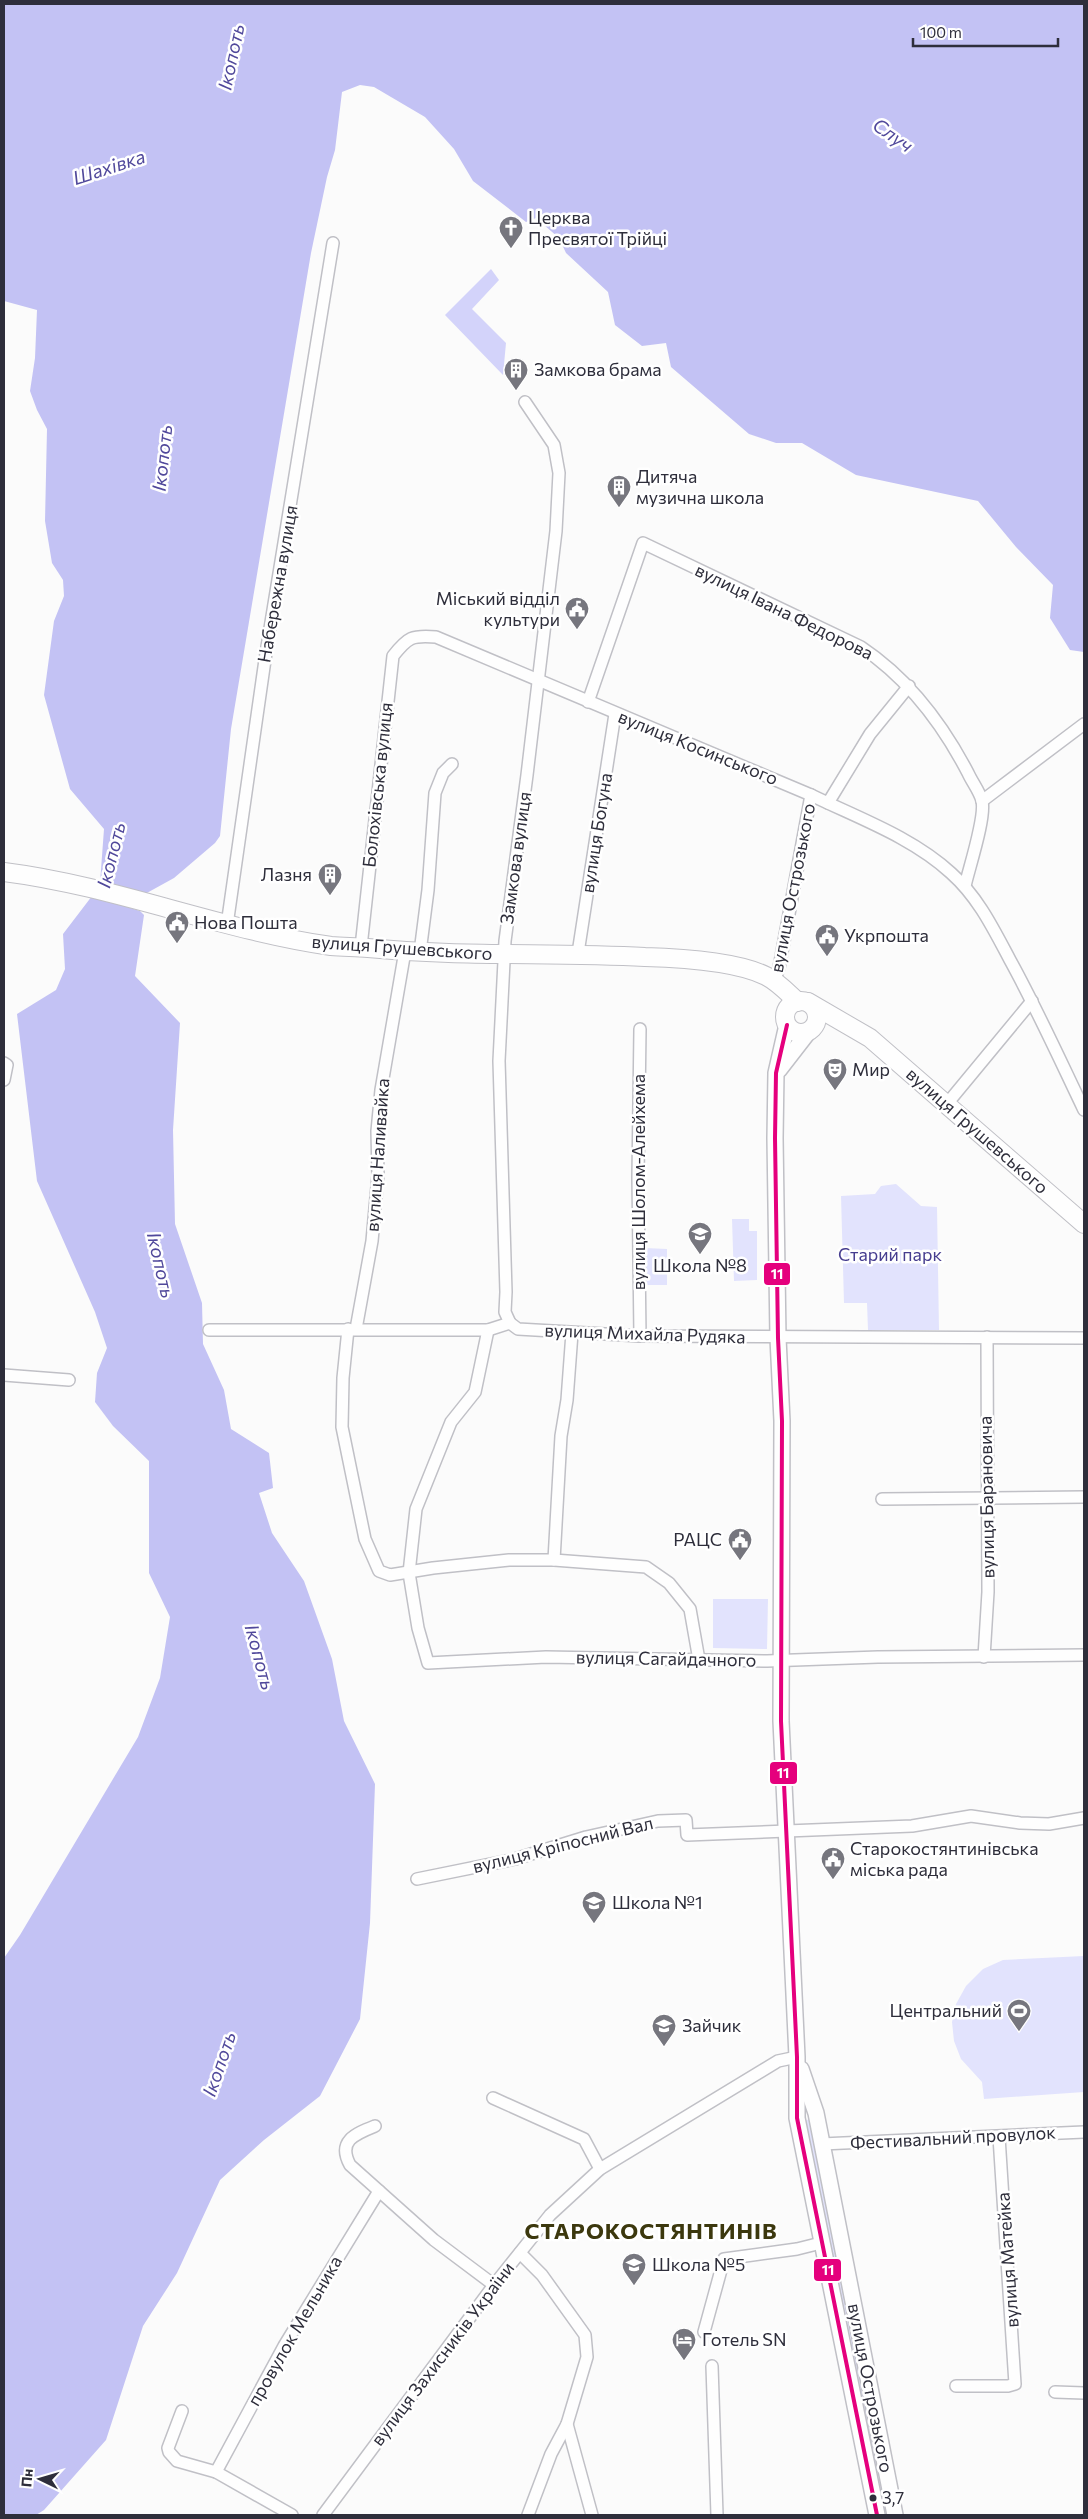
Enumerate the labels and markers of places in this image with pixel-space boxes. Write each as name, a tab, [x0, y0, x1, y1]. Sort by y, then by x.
place label: Церква Пресвятої Трійці	[528, 206, 667, 249]
church icon: Церква Пресвятої Трійці	[498, 215, 524, 249]
building icon: Замкова брама	[503, 357, 529, 391]
place label: Замкова брама	[534, 358, 662, 380]
place label: Дитяча музична школа	[636, 465, 764, 508]
building icon: Дитяча музична школа	[606, 474, 632, 508]
place label: Міський відділ культури	[436, 587, 560, 630]
public building icon: Міський відділ культури	[564, 596, 590, 630]
building icon: Лазня	[317, 862, 343, 896]
place label: Лазня	[261, 863, 312, 885]
public building icon: Нова Пошта	[164, 910, 190, 944]
place label: Нова Пошта	[194, 911, 298, 933]
public building icon: Укрпошта	[814, 923, 840, 957]
place label: Укрпошта	[844, 924, 929, 946]
theatre icon: Мир	[822, 1057, 848, 1091]
place label: Мир	[852, 1058, 890, 1080]
school or university icon: Школа №8	[687, 1221, 713, 1255]
place label: Школа №8	[653, 1254, 747, 1276]
public building icon: РАЦС	[727, 1527, 753, 1561]
place label: РАЦС	[673, 1528, 722, 1550]
place label: Старокостянтинівська міська рада	[850, 1837, 1039, 1880]
public building icon: Старокостянтинівська міська рада	[820, 1846, 846, 1880]
school or university icon: Школа №1	[581, 1890, 607, 1924]
place label: Школа №1	[612, 1891, 703, 1913]
sports icon: Центральний	[1006, 1998, 1032, 2032]
place label: Центральний	[890, 1999, 1002, 2021]
school or university icon: Зайчик	[651, 2013, 677, 2047]
place label: Зайчик	[682, 2014, 742, 2036]
school or university icon: Школа №5	[621, 2252, 647, 2286]
place label: Школа №5	[652, 2253, 745, 2275]
hotel icon: Готель SN	[671, 2327, 697, 2361]
place label: Готель SN	[702, 2328, 786, 2350]
place label: 3,7	[882, 2487, 904, 2508]
marker: 3,7	[868, 2493, 878, 2503]

